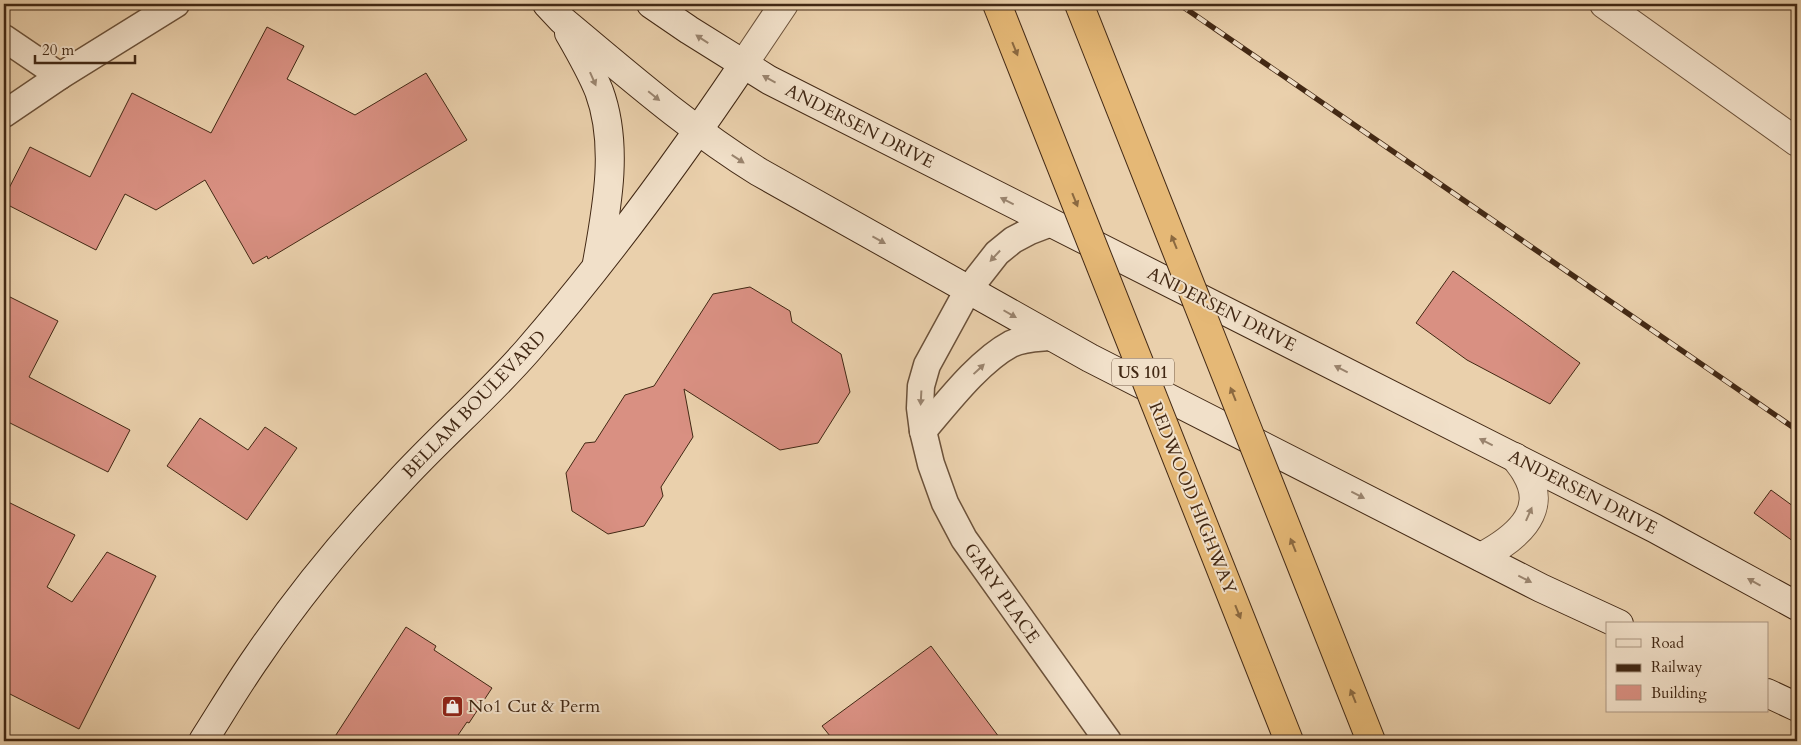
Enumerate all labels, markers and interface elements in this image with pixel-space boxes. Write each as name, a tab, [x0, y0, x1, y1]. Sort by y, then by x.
scale bar	[35, 32, 135, 64]
one-way arrow	[695, 34, 709, 43]
text: 20 m	[42, 40, 74, 60]
one-way arrow	[1011, 42, 1019, 57]
one-way arrow	[590, 72, 598, 86]
one-way arrow	[762, 75, 776, 83]
street label: ANDERSEN DRIVE	[781, 78, 939, 175]
one-way arrow	[647, 91, 660, 102]
one-way arrow	[732, 155, 745, 164]
one-way arrow	[1071, 193, 1079, 208]
one-way arrow	[1000, 197, 1014, 205]
one-way arrow	[1169, 235, 1177, 250]
one-way arrow	[872, 236, 886, 244]
one-way arrow	[989, 250, 1001, 262]
street label: ANDERSEN DRIVE	[1143, 261, 1301, 358]
one-way arrow	[1003, 310, 1017, 318]
street label: BELLAM BOULEVARD	[397, 325, 552, 484]
road number: US 101	[1112, 358, 1174, 386]
one-way arrow	[973, 363, 985, 375]
one-way arrow	[1334, 365, 1348, 373]
one-way arrow	[1229, 386, 1236, 401]
one-way arrow	[916, 391, 924, 407]
street label: REDWOOD HIGHWAY	[1142, 398, 1243, 599]
one-way arrow	[1479, 438, 1493, 446]
street label: ANDERSEN DRIVE	[1504, 444, 1662, 541]
one-way arrow	[1351, 491, 1365, 499]
one-way arrow	[1526, 507, 1534, 521]
one-way arrow	[1289, 537, 1297, 552]
street label: GARY PLACE	[958, 538, 1045, 648]
one-way arrow	[1518, 575, 1532, 583]
one-way arrow	[1748, 578, 1761, 587]
one-way arrow	[1234, 604, 1242, 619]
legend	[1606, 622, 1768, 712]
text: Road	[1651, 633, 1684, 653]
text: Railway	[1651, 657, 1702, 677]
text: Building	[1651, 683, 1707, 703]
one-way arrow	[1348, 689, 1356, 703]
shop icon: No1 Cut & Perm	[440, 694, 464, 718]
place label: No1 Cut & Perm	[468, 694, 601, 719]

